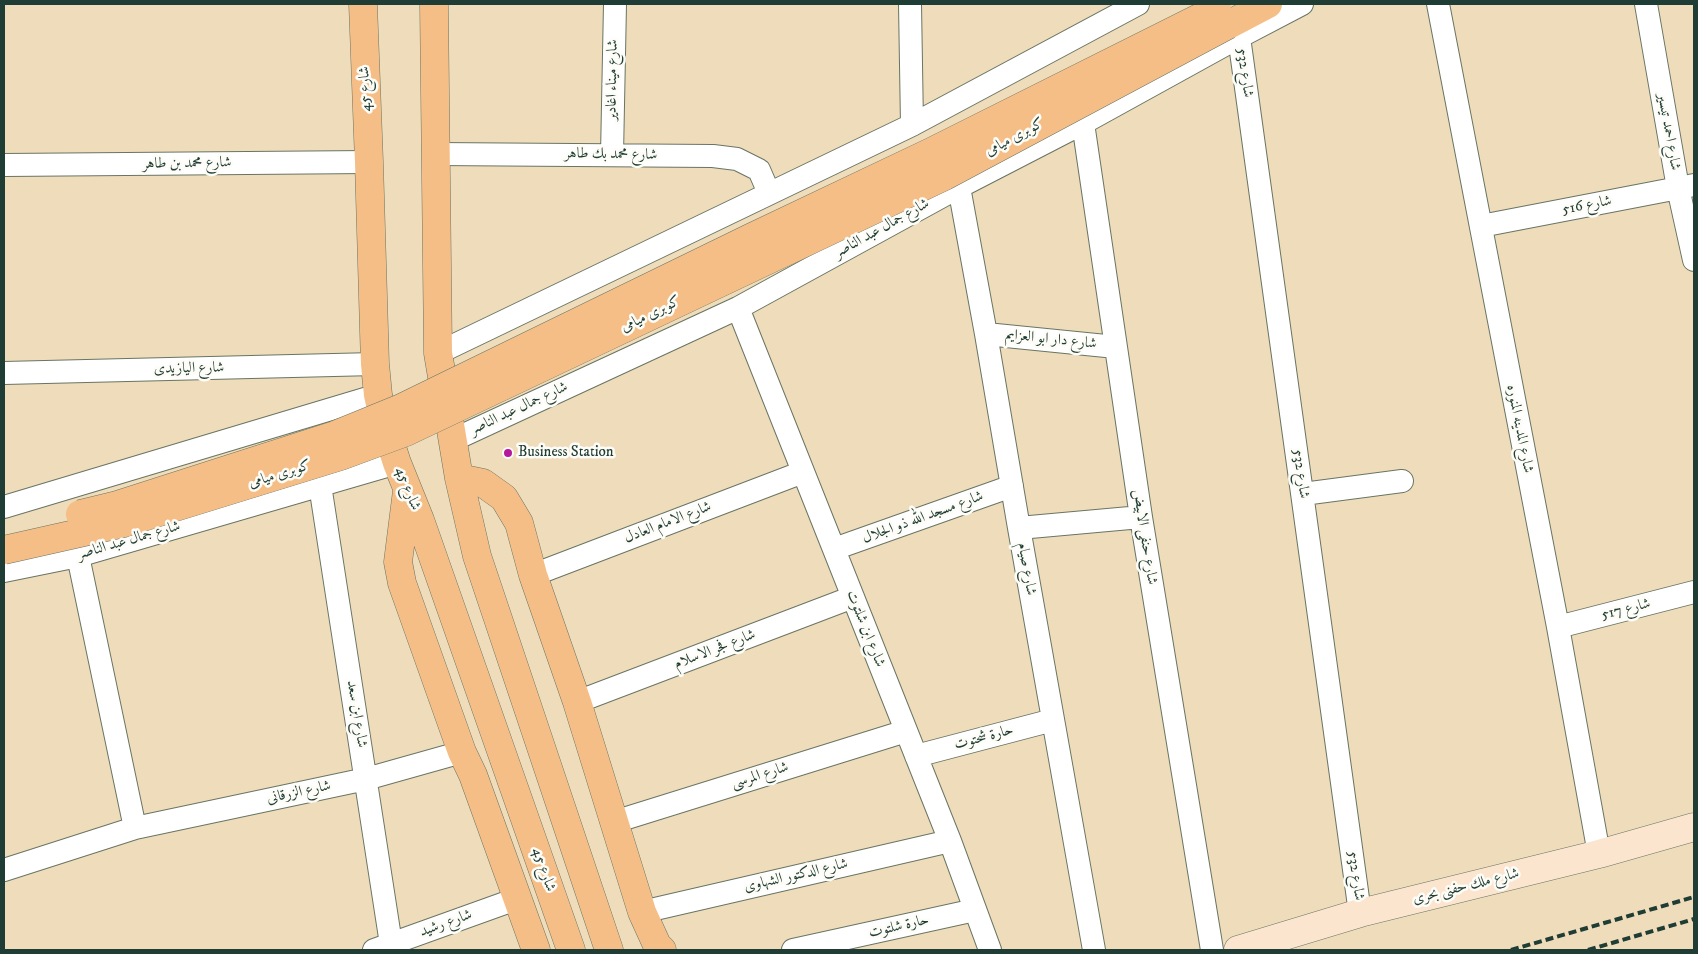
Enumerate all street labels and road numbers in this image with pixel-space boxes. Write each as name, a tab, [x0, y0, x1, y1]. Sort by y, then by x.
street label: شارع ميناء اغادير	[603, 39, 623, 121]
street label: شارع 532	[1232, 47, 1256, 99]
street label: شارع 45	[356, 66, 376, 112]
street label: شارع احمد تيسير	[1652, 92, 1684, 172]
street label: كوبرى ميامى	[983, 115, 1047, 161]
street label: شارع محمد بك طاهر	[564, 145, 658, 165]
street label: شارع محمد بن طاهر	[142, 154, 232, 174]
street label: شارع 516	[1561, 192, 1613, 220]
street label: شارع جمال عبد الناصر	[831, 195, 933, 263]
street label: كوبرى ميامى	[618, 293, 684, 337]
street label: شارع دار ابو العزايم	[1004, 326, 1098, 354]
street label: شارع اليازيدى	[154, 359, 224, 379]
street label: شارع جمال عبد الناصر	[467, 378, 571, 440]
street label: شارع المدينه المنوره	[1502, 383, 1536, 475]
street label: شارع 532	[1288, 448, 1312, 500]
street label: كوبرى ميامى	[247, 457, 313, 493]
street label: شارع 45	[390, 465, 424, 513]
street label: شارع مسجد الله ذو الجلال	[860, 488, 986, 548]
street label: شارع حنفى الابيض	[1128, 488, 1160, 586]
street label: شارع الامام العادل	[622, 498, 714, 548]
street label: شارع جمال عبد الناصر	[75, 518, 183, 564]
street label: شارع صيام	[1012, 541, 1040, 597]
street label: شارع ابن شلتوت	[841, 588, 889, 670]
street label: شارع 517	[1600, 595, 1652, 625]
street label: شارع فجر الاسلام	[672, 626, 758, 674]
street label: شارع ابن سعد	[342, 679, 370, 749]
street label: حارة شحتوت	[952, 721, 1016, 755]
street label: شارع المرسى	[729, 759, 791, 793]
street label: شارع الزرقانى	[265, 777, 333, 809]
street label: شارع 45	[527, 846, 559, 894]
street label: شارع 532	[1343, 850, 1367, 902]
street label: شارع الدكتور الشهاوى	[742, 855, 850, 897]
street label: شارع ملك حفنى بحرى	[1411, 865, 1521, 909]
street label: شارع رشيد	[417, 906, 475, 942]
street label: حارة شلتوت	[867, 911, 931, 943]

